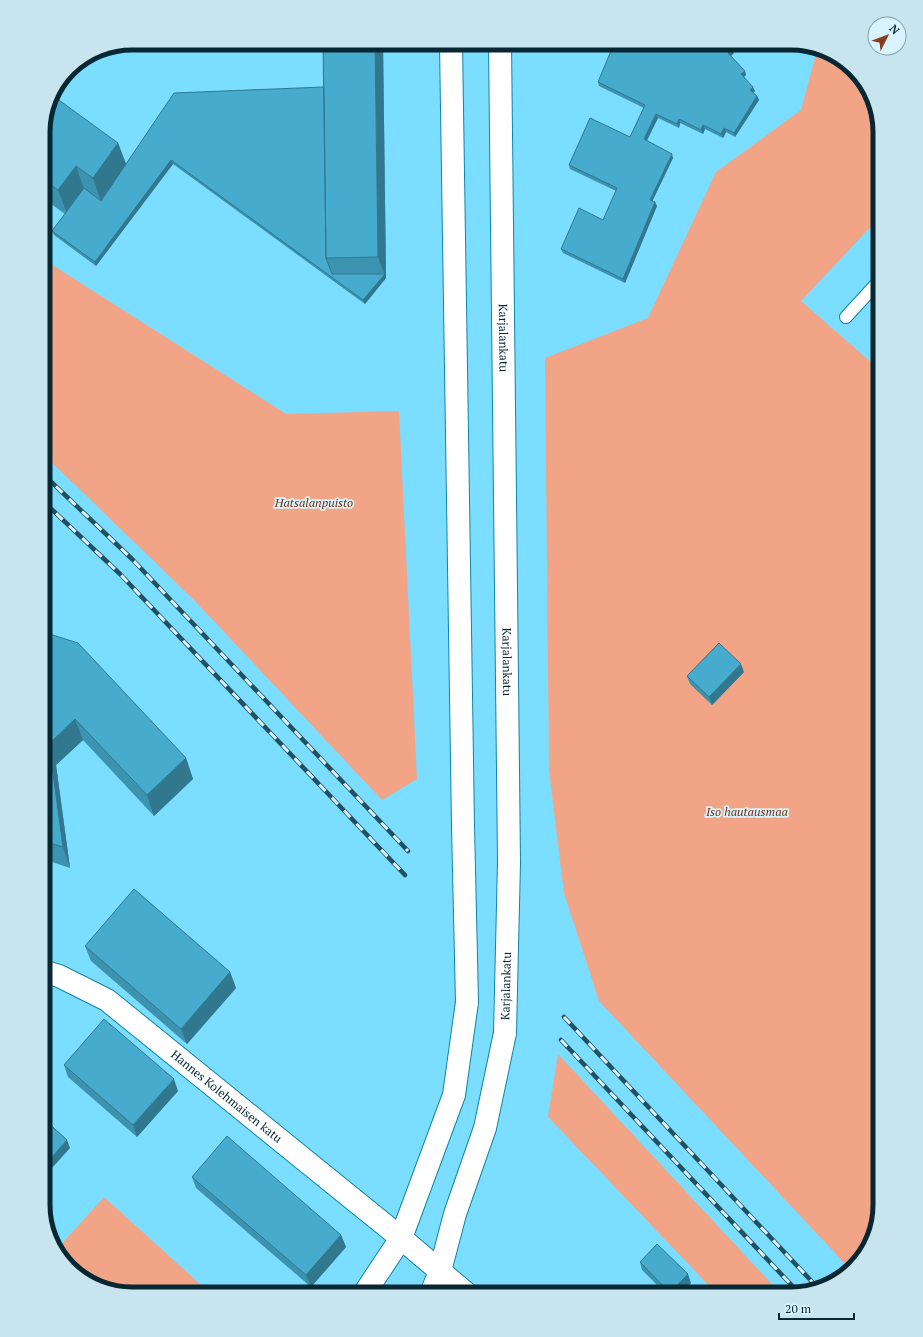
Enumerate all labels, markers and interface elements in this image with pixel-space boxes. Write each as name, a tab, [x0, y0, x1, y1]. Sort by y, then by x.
north arrow	[867, 16, 907, 56]
text: N	[886, 22, 903, 38]
street label: Karjalankatu	[496, 304, 512, 372]
park label: Hatsalanpuisto	[274, 495, 353, 510]
street label: Karjalankatu	[499, 628, 515, 696]
park label: Iso hautausmaa	[705, 804, 788, 819]
street label: Karjalankatu	[497, 952, 514, 1020]
street label: Hannes Kolehmaisen katu	[168, 1047, 285, 1146]
scale bar	[779, 1295, 854, 1321]
text: 20 m	[785, 1301, 812, 1316]

